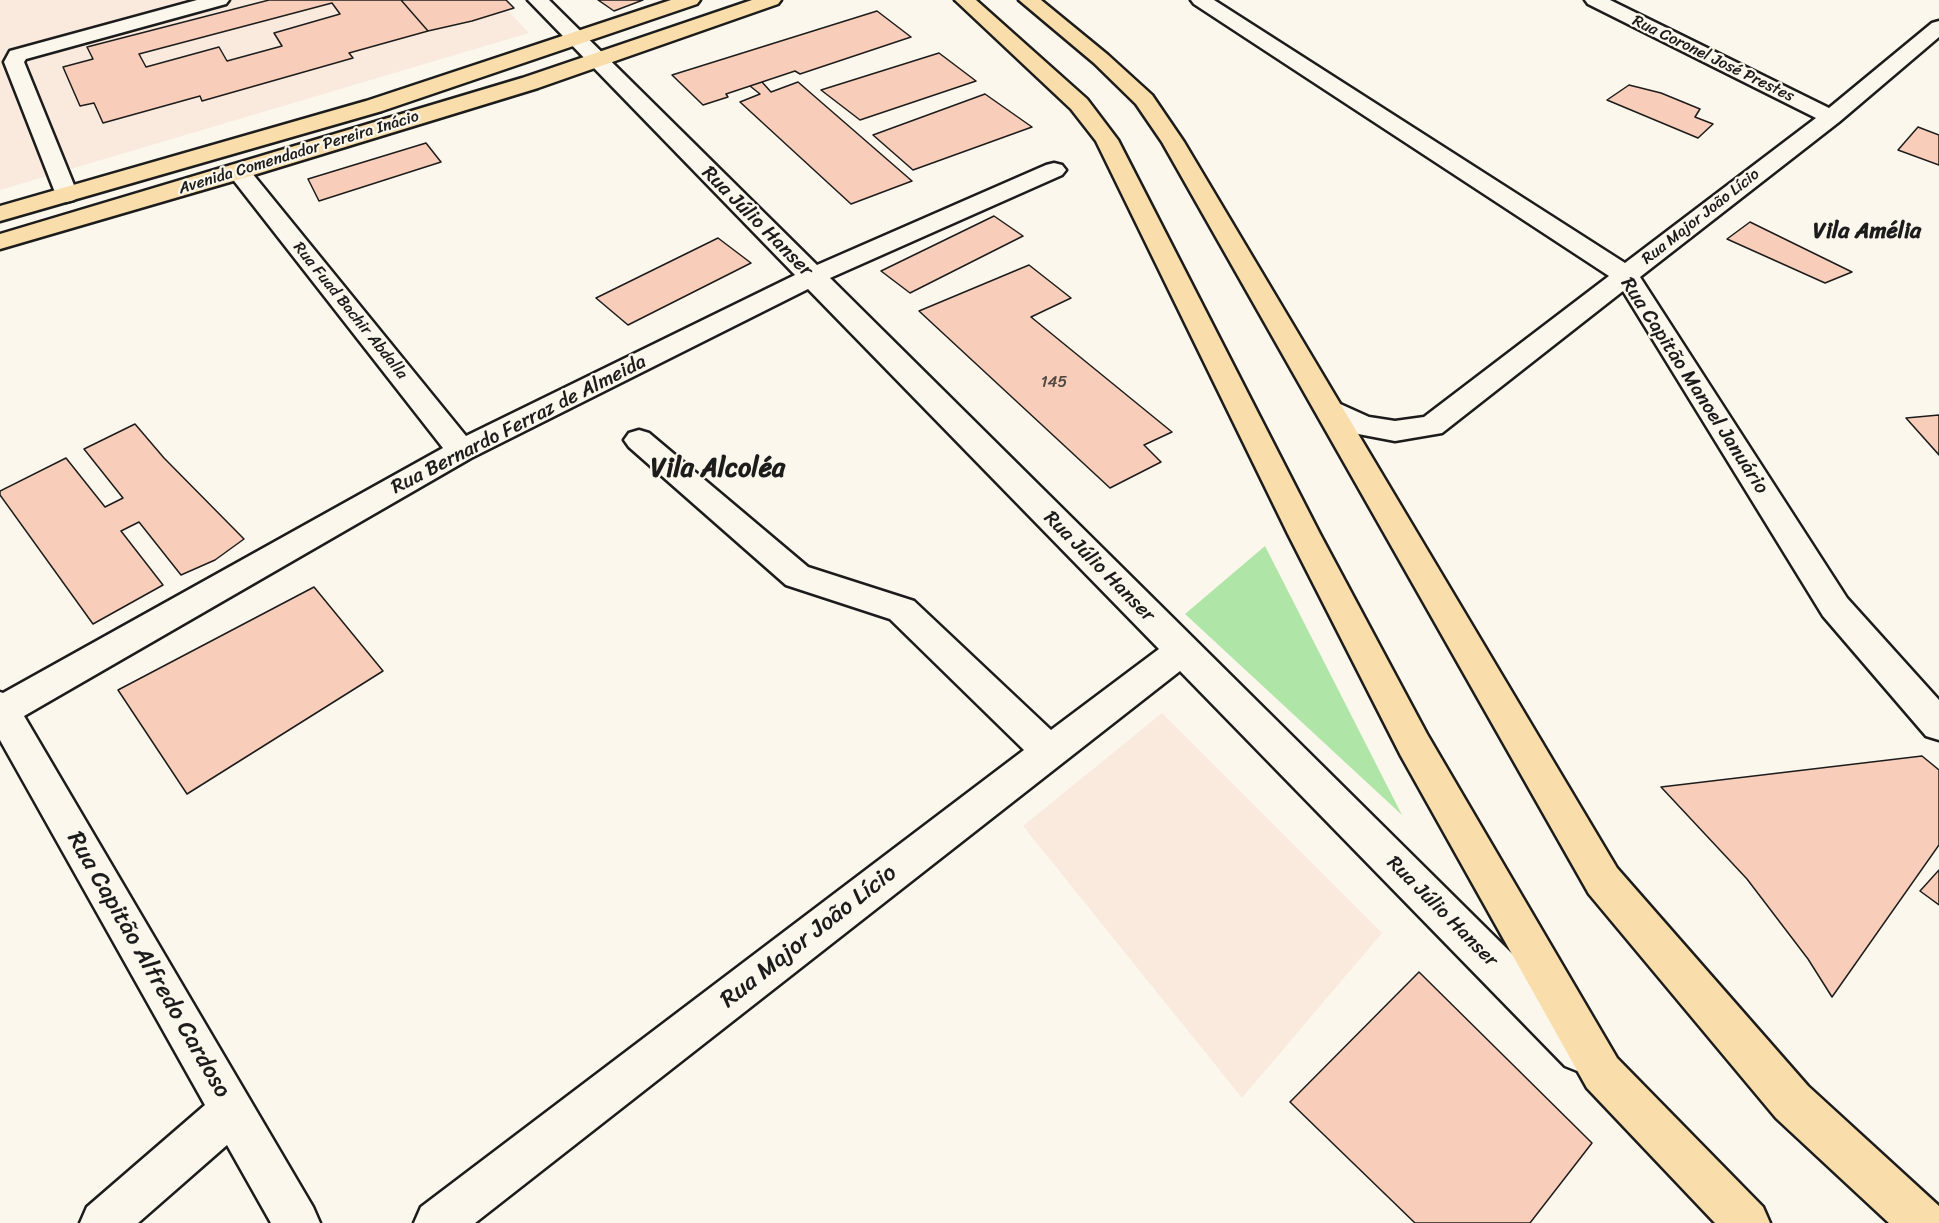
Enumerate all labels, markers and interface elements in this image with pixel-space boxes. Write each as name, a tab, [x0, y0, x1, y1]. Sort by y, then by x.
street label: Rua Coronel José Prestes	[1629, 11, 1797, 107]
street label: Avenida Comendador Pereira Inácio	[177, 107, 421, 199]
street label: Rua Júlio Hanser	[696, 161, 818, 283]
street label: Rua Major João Lício	[1638, 165, 1764, 269]
district label: Vila Amélia	[1813, 219, 1921, 245]
street label: Rua Fuad Bachir Abdalla	[289, 239, 411, 383]
street label: Rua Capitão Manoel Januário	[1615, 273, 1773, 499]
street label: Rua Bernardo Ferraz de Almeida	[388, 350, 650, 500]
house number: 145	[1041, 373, 1067, 393]
district label: Vila Alcoléa	[651, 453, 785, 485]
street label: Rua Júlio Hanser	[1038, 506, 1160, 628]
street label: Rua Capitão Alfredo Cardoso	[60, 827, 236, 1103]
street label: Rua Júlio Hanser	[1381, 851, 1503, 973]
street label: Rua Major João Lício	[715, 859, 903, 1015]

